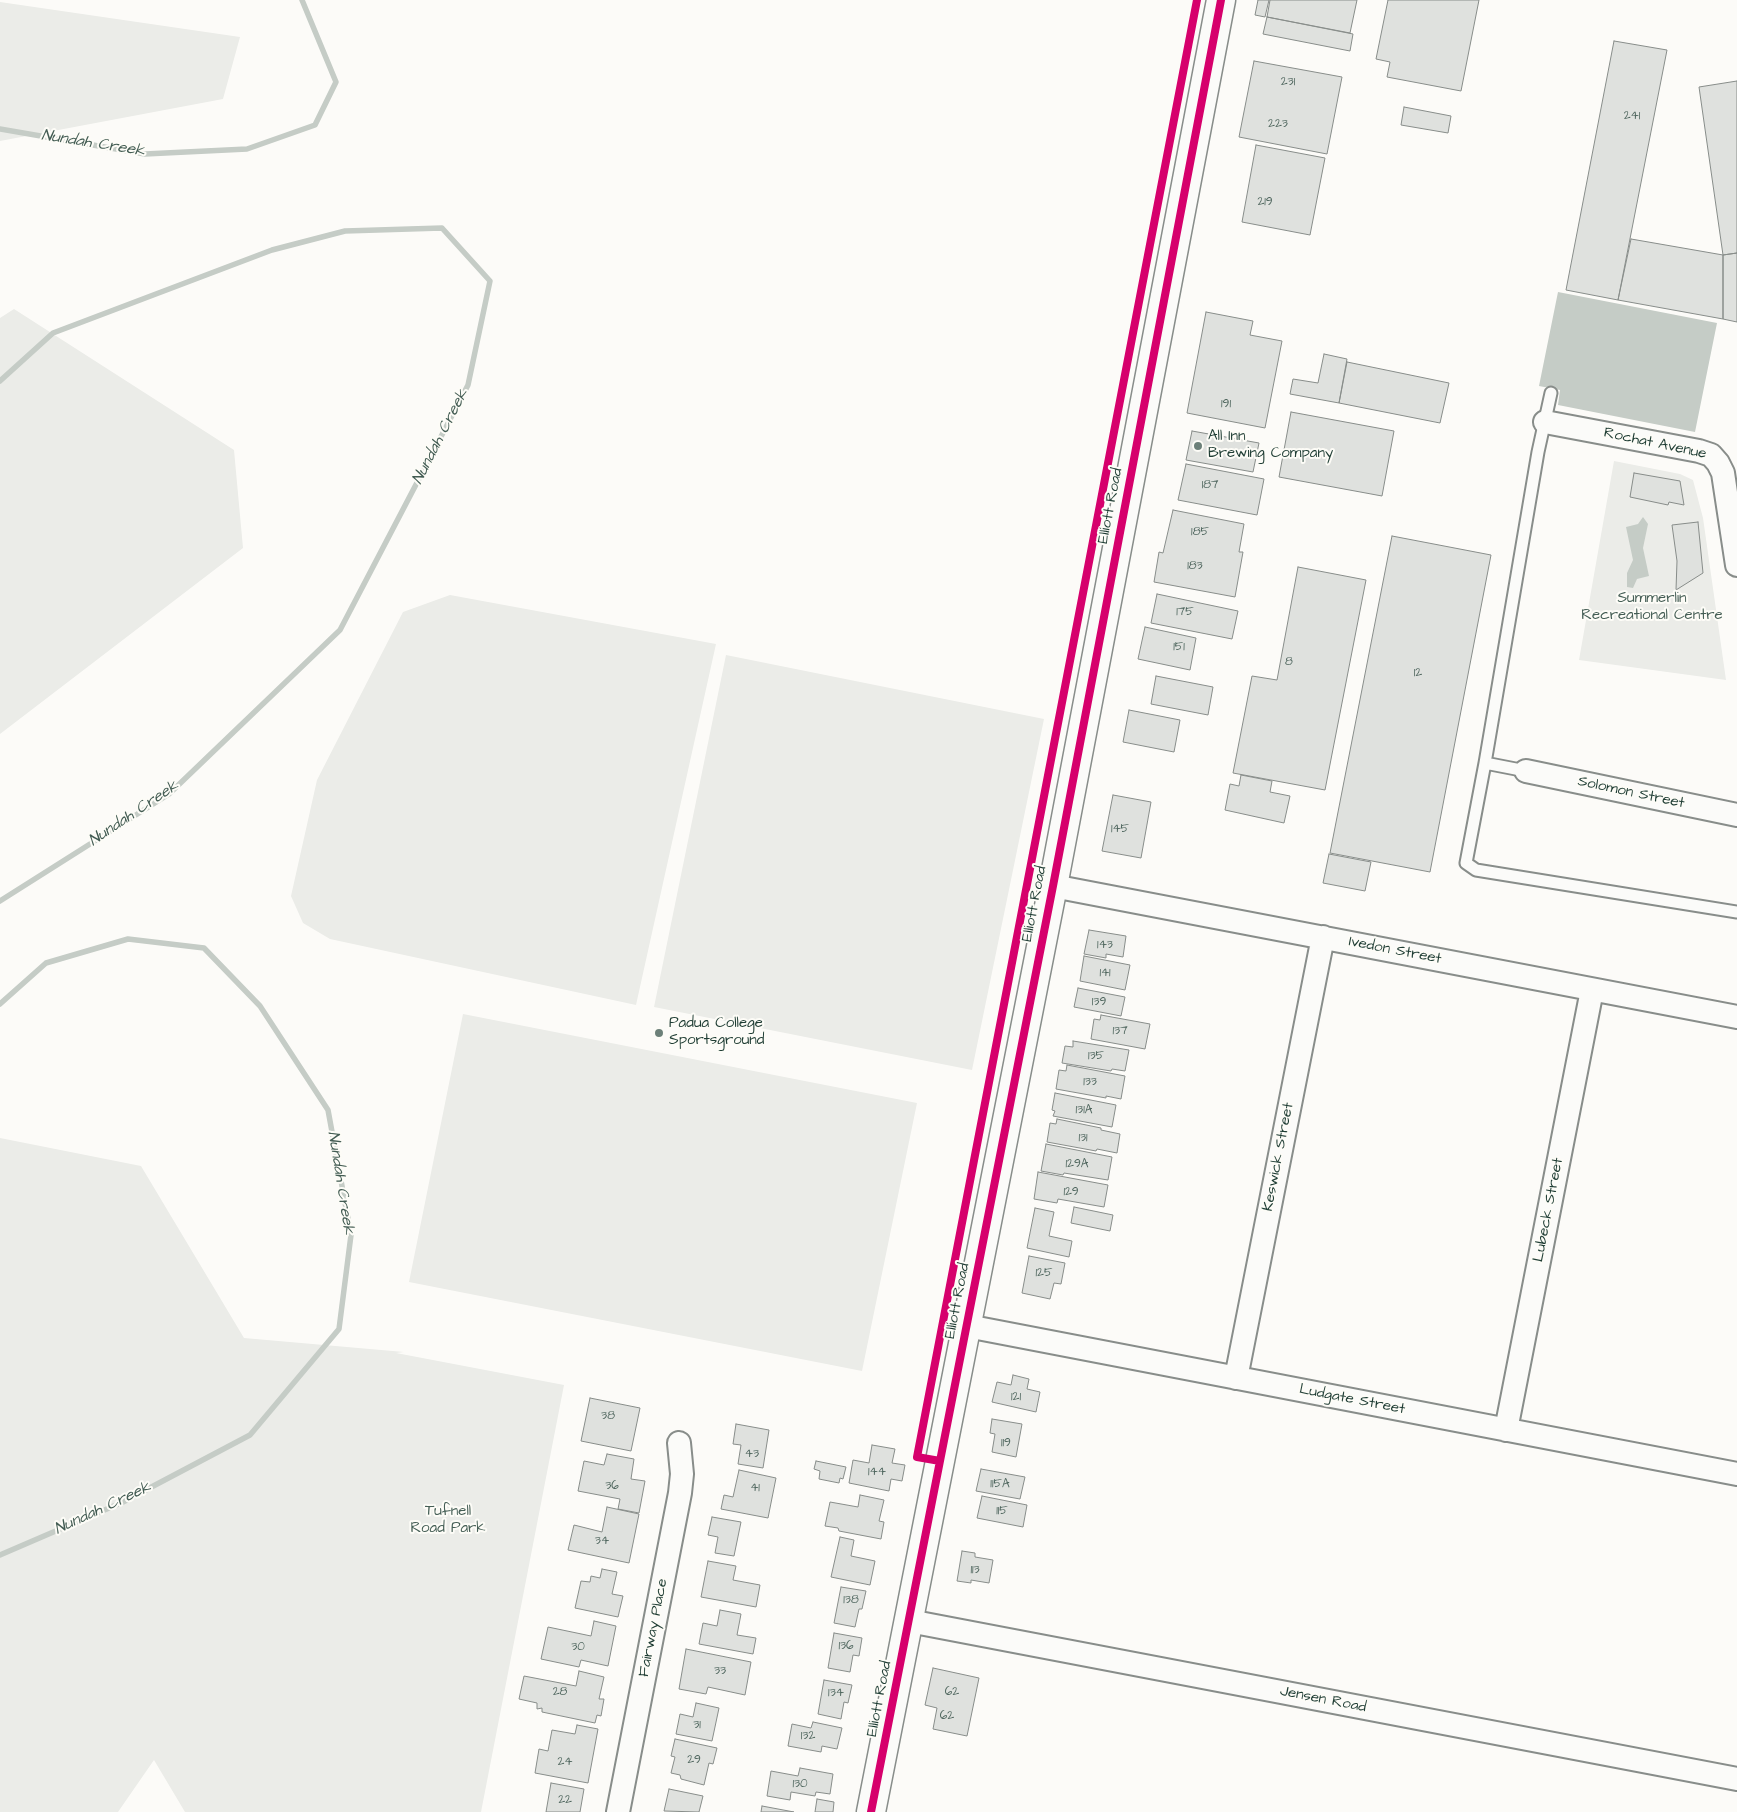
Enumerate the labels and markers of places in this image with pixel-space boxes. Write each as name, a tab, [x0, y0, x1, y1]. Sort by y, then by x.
place label: All Inn Brewing Company	[1208, 428, 1333, 463]
marker: All Inn Brewing Company	[1192, 440, 1204, 452]
place label: Padua College Sportsground	[669, 1015, 765, 1050]
marker: Padua College Sportsground	[653, 1027, 665, 1039]

